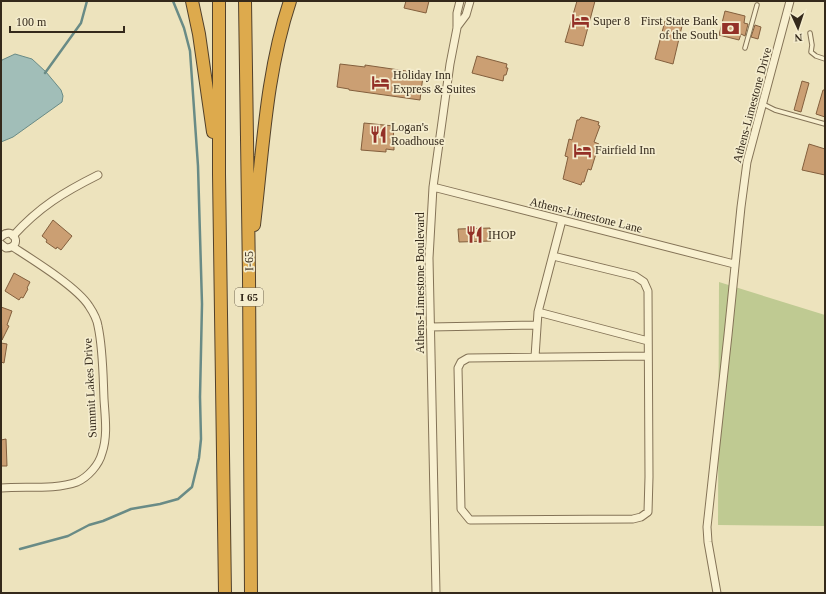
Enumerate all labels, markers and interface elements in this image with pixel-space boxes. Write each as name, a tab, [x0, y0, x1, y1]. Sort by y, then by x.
scale bar	[10, 8, 124, 34]
north arrow	[778, 8, 818, 48]
hotel icon: Super 8	[570, 11, 590, 31]
place label: Super 8	[593, 14, 630, 28]
place label: First State Bank of the South	[641, 14, 718, 42]
text: 100 m	[16, 15, 47, 29]
bank icon: First State Bank of the South	[721, 18, 741, 38]
text: N	[794, 32, 803, 44]
street label: Athens-Limestone Drive	[730, 46, 774, 164]
place label: Holiday Inn Express & Suites	[393, 68, 476, 96]
hotel icon: Holiday Inn Express & Suites	[370, 72, 390, 92]
place label: Logan's Roadhouse	[391, 120, 444, 148]
restaurant icon: Logan's Roadhouse	[368, 124, 388, 144]
hotel icon: Fairfield Inn	[572, 140, 592, 160]
place label: Fairfield Inn	[595, 143, 655, 157]
street label: Athens-Limestone Lane	[528, 194, 644, 236]
street label: Athens-Limestone Boulevard	[413, 212, 427, 354]
restaurant icon: IHOP	[465, 225, 485, 245]
place label: IHOP	[488, 228, 516, 242]
street label: I-65	[242, 251, 256, 271]
road number: I 65	[235, 288, 263, 306]
street label: Summit Lakes Drive	[80, 338, 100, 438]

